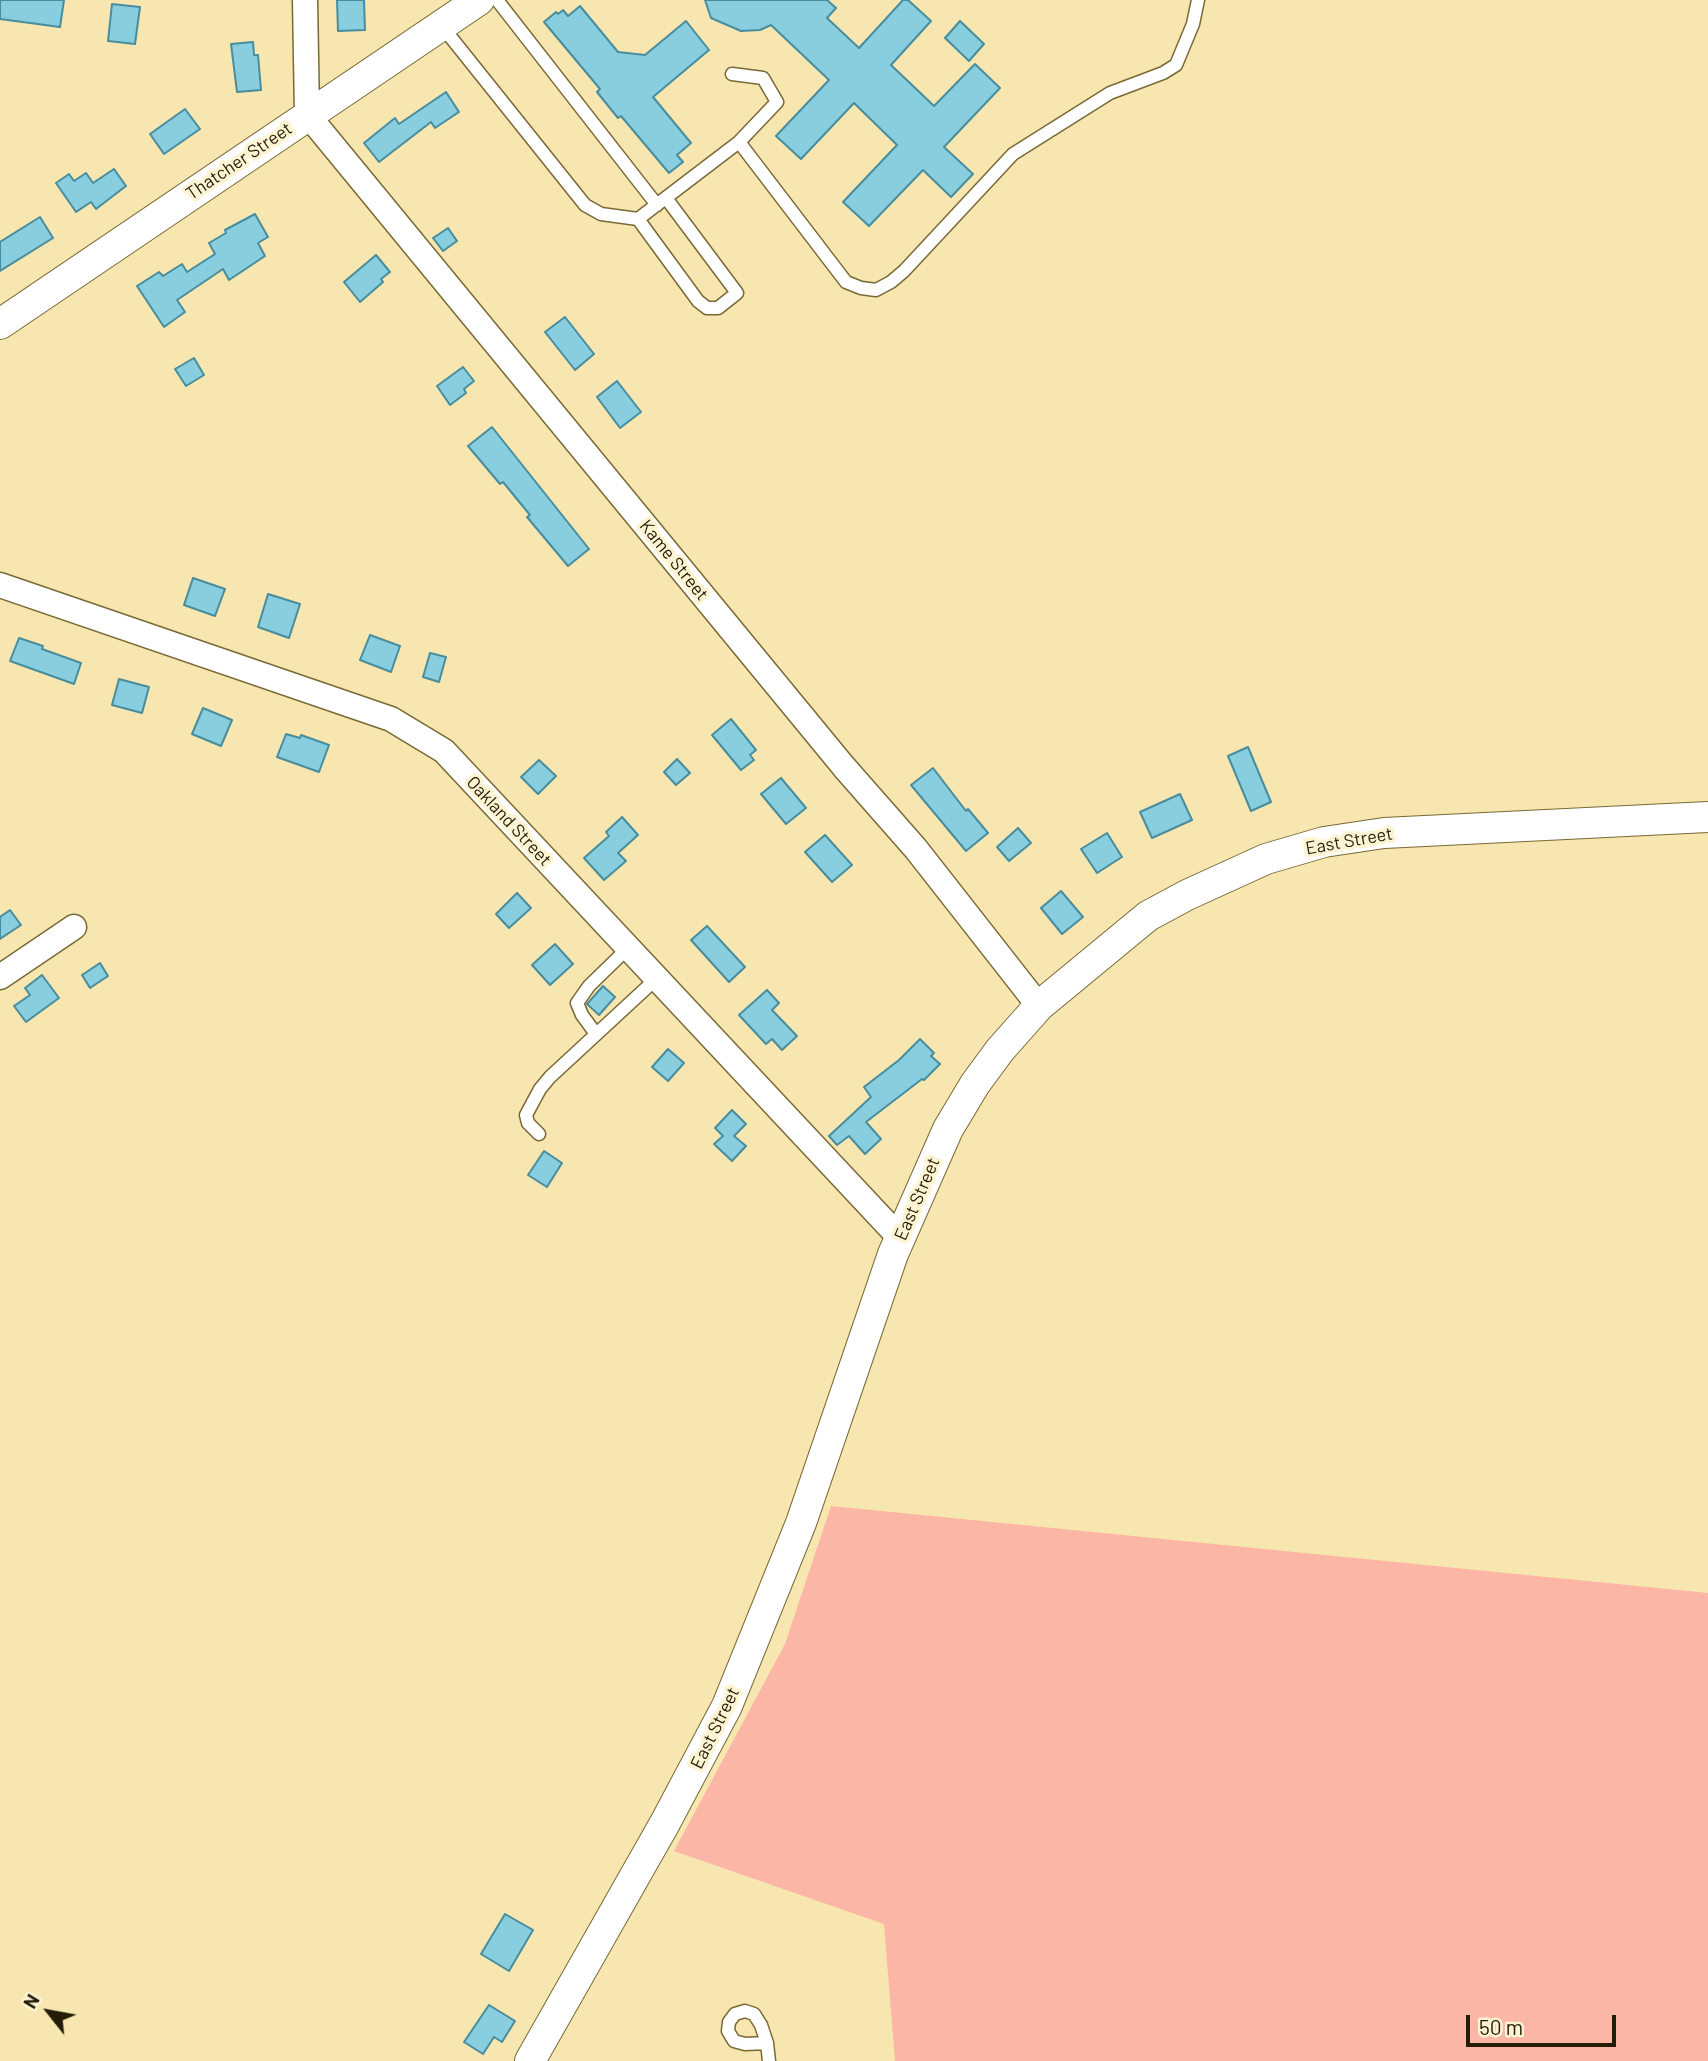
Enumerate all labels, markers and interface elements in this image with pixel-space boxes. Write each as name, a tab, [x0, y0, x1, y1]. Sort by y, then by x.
street label: Thatcher Street	[182, 118, 296, 204]
street label: Kame Street	[635, 515, 713, 605]
street label: Oakland Street	[462, 772, 556, 870]
street label: East Street	[1304, 823, 1394, 859]
street label: East Street	[890, 1154, 944, 1244]
street label: East Street	[686, 1684, 744, 1772]
north arrow	[14, 1977, 84, 2047]
text: N	[17, 1990, 44, 2012]
scale bar	[1470, 2002, 1620, 2046]
text: 50 m	[1479, 2014, 1523, 2039]

